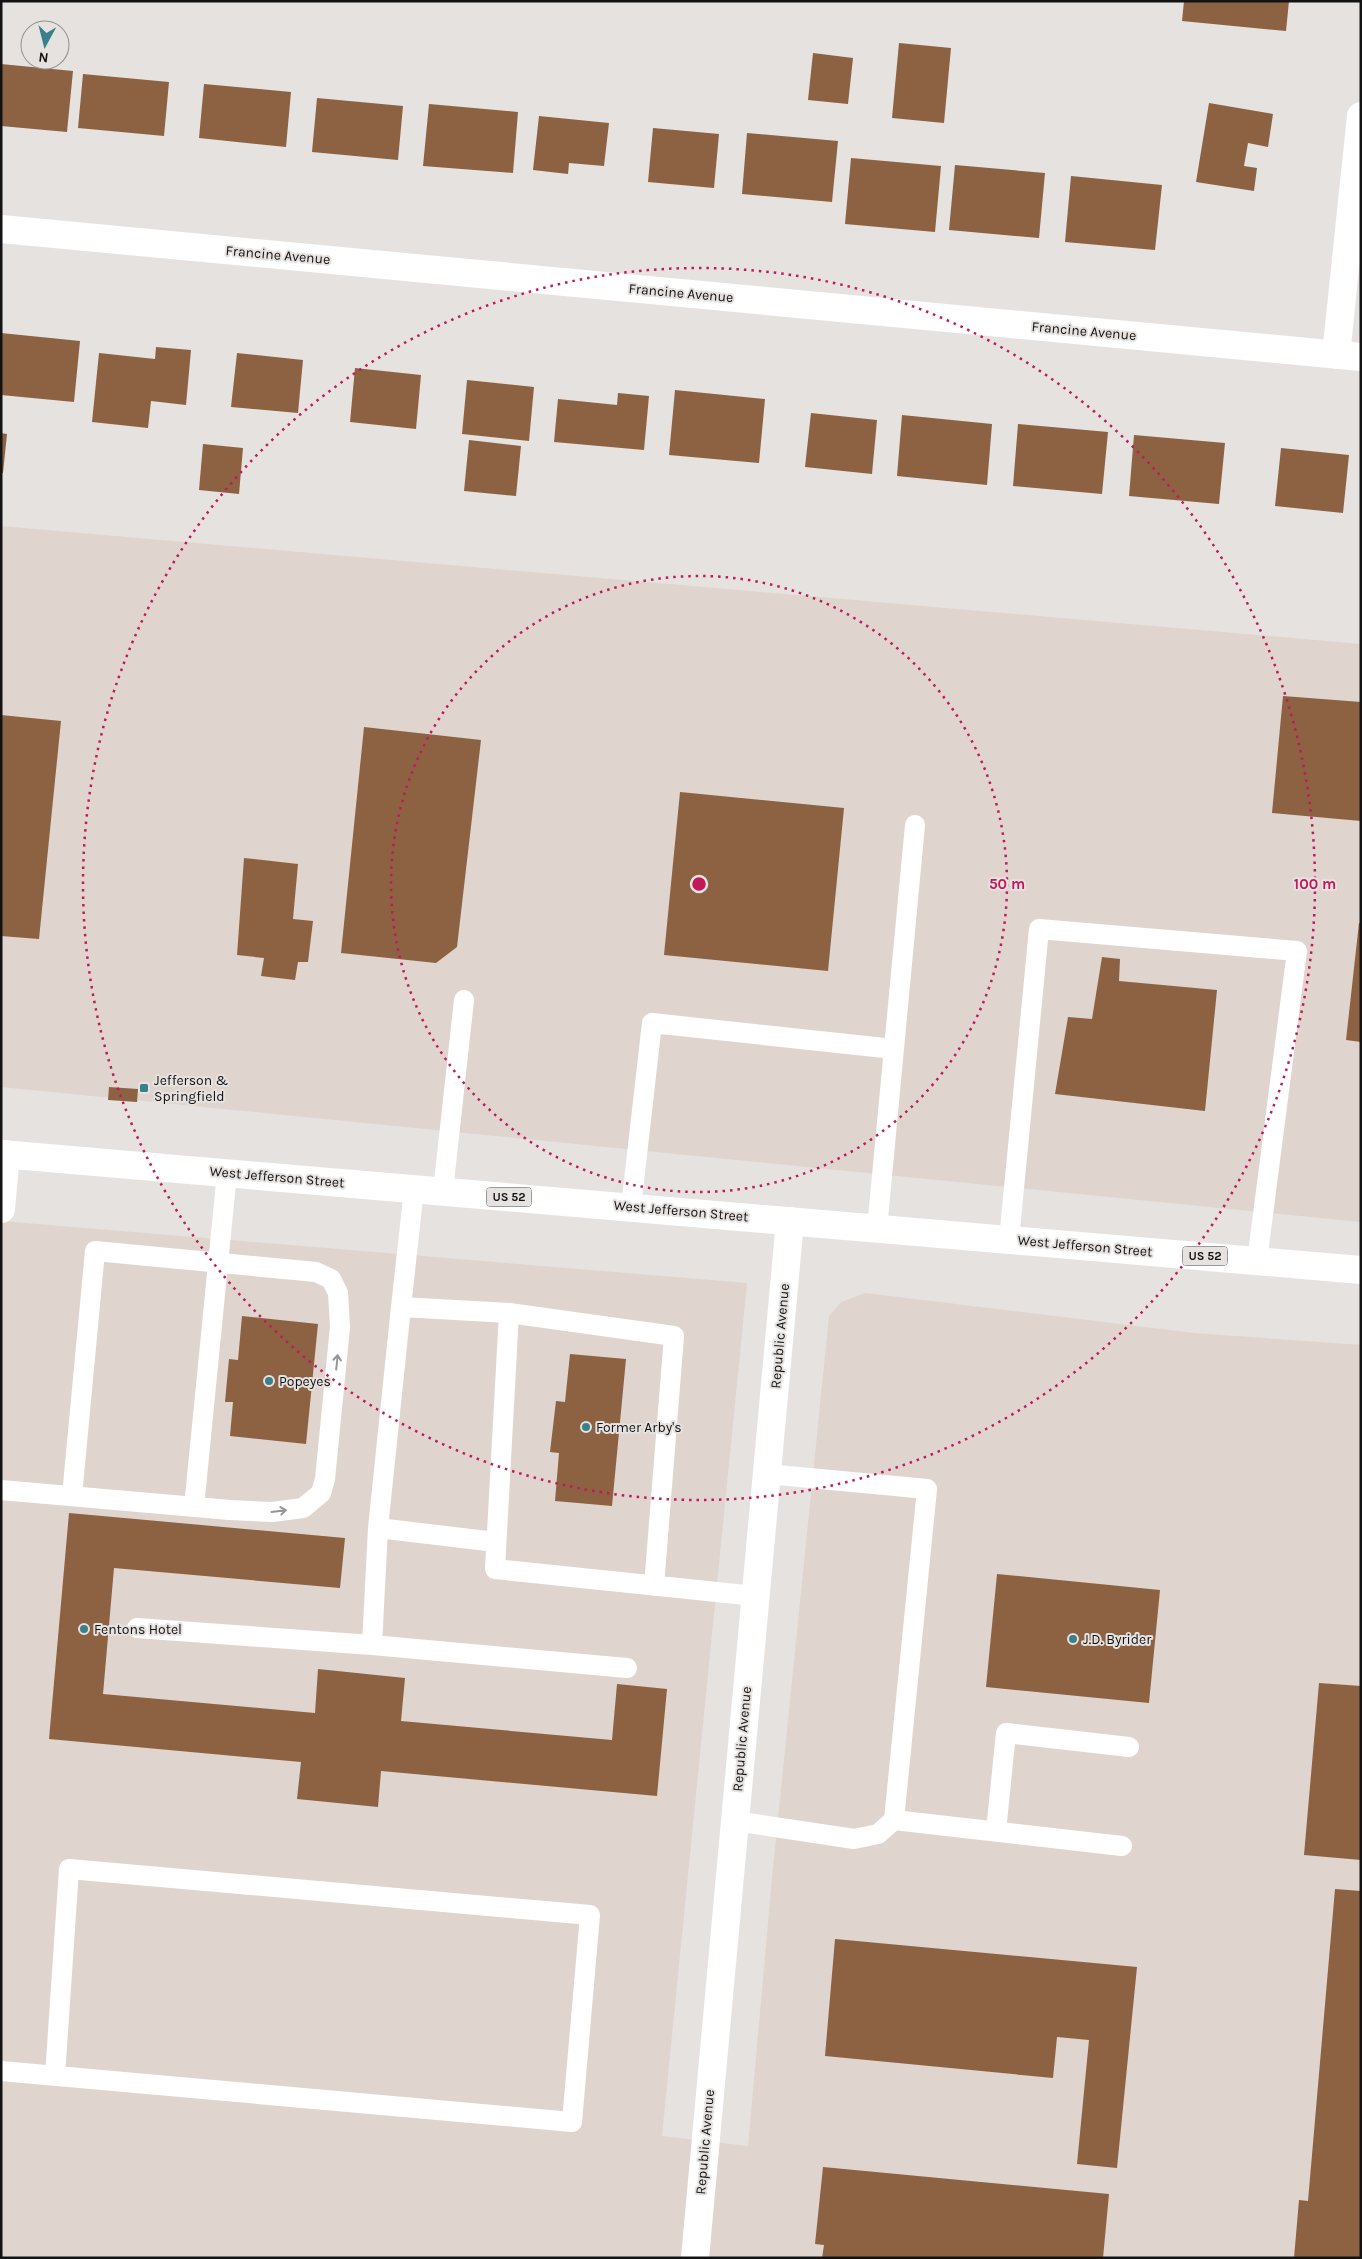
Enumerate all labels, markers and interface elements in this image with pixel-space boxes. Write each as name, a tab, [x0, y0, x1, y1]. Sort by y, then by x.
north arrow	[20, 20, 70, 70]
text: N	[37, 48, 49, 66]
street label: Francine Avenue	[225, 242, 331, 268]
street label: Francine Avenue	[628, 280, 734, 306]
street label: Francine Avenue	[1031, 318, 1137, 344]
centre of rings	[690, 875, 708, 893]
text: 50 m	[989, 875, 1025, 893]
text: 100 m	[1294, 875, 1336, 893]
place label: Jefferson & Springfield	[154, 1072, 228, 1105]
marker: Jefferson & Springfield	[138, 1082, 150, 1094]
street label: West Jefferson Street	[209, 1163, 345, 1191]
road number: US 52	[486, 1188, 532, 1206]
street label: West Jefferson Street	[613, 1197, 749, 1225]
street label: West Jefferson Street	[1017, 1232, 1153, 1260]
road number: US 52	[1182, 1246, 1228, 1266]
street label: Republic Avenue	[767, 1283, 793, 1389]
one-way arrow	[332, 1354, 341, 1370]
place label: Popeyes	[279, 1373, 331, 1390]
marker: Popeyes	[263, 1375, 275, 1387]
place label: Former Arby's	[596, 1419, 682, 1436]
marker: Former Arby's	[580, 1421, 592, 1433]
one-way arrow	[270, 1506, 286, 1516]
place label: Fentons Hotel	[94, 1621, 182, 1638]
marker: Fentons Hotel	[78, 1623, 90, 1635]
place label: J.D. Byrider	[1083, 1631, 1152, 1648]
marker: J.D. Byrider	[1067, 1633, 1079, 1645]
street label: Republic Avenue	[729, 1686, 755, 1792]
street label: Republic Avenue	[692, 2089, 718, 2195]

